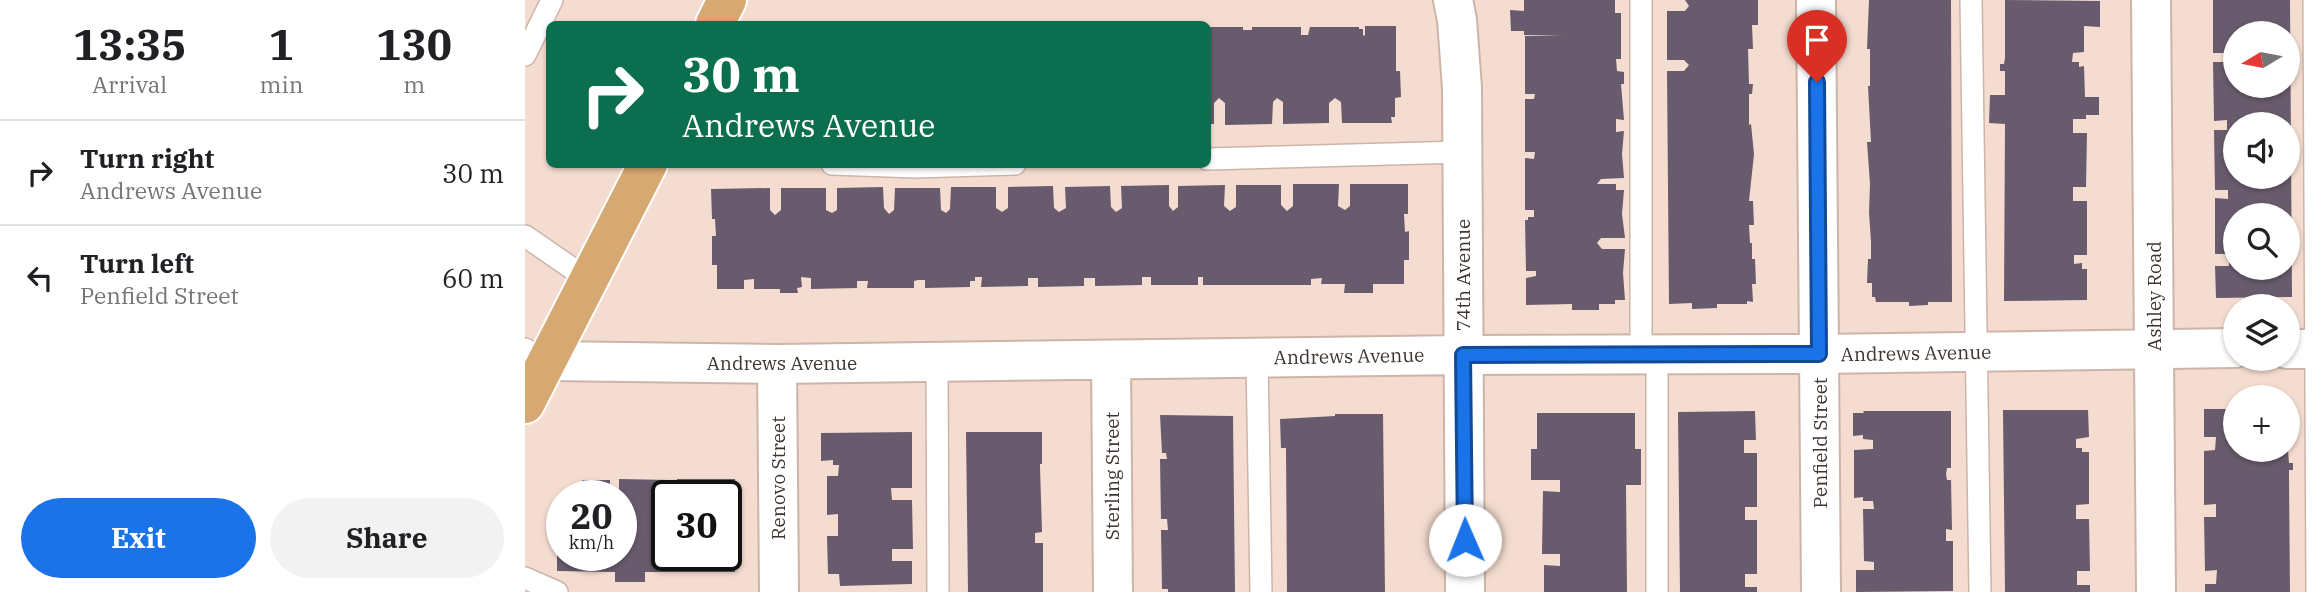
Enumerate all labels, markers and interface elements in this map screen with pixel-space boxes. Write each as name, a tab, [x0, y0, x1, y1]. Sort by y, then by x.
pin	[1787, 10, 1847, 82]
text: 13:35	[73, 17, 187, 72]
text: 1	[269, 17, 294, 72]
text: 130	[376, 17, 452, 72]
icon: arrive	[1798, 21, 1836, 59]
north arrow	[2223, 21, 2299, 98]
map controls	[2223, 21, 2300, 462]
text: 30 m	[682, 42, 800, 105]
icon: right	[567, 49, 658, 140]
text: Arrival	[92, 69, 167, 99]
text: min	[260, 69, 303, 99]
text: m	[403, 69, 425, 99]
text: Andrews Avenue	[682, 104, 936, 146]
button: sound	[2223, 112, 2300, 189]
text: Turn right	[80, 141, 214, 175]
icon: right	[21, 154, 59, 192]
text: 30 m	[442, 156, 504, 190]
text: Andrews Avenue	[80, 175, 262, 205]
button: search	[2223, 203, 2300, 280]
street label: 74th Avenue	[1451, 219, 1475, 331]
street label: Ashley Road	[2142, 241, 2166, 351]
text: Turn left	[80, 246, 194, 280]
icon: left	[21, 259, 59, 297]
text: 60 m	[442, 261, 504, 295]
text: Penfield Street	[80, 280, 239, 310]
button: layers	[2223, 294, 2300, 371]
street label: Andrews Avenue	[1841, 340, 1991, 366]
street label: Andrews Avenue	[1274, 343, 1424, 369]
street label: Andrews Avenue	[707, 351, 857, 375]
street label: Penfield Street	[1808, 377, 1832, 509]
button: +	[2223, 385, 2300, 462]
street label: Sterling Street	[1100, 411, 1124, 540]
street label: Renovo Street	[766, 416, 790, 540]
speed limit sign: 30	[651, 480, 742, 571]
text: 20	[570, 493, 613, 539]
button: Exit	[21, 498, 256, 578]
button: Share	[270, 498, 504, 578]
position arrow	[1428, 503, 1502, 577]
text: km/h	[569, 531, 614, 554]

